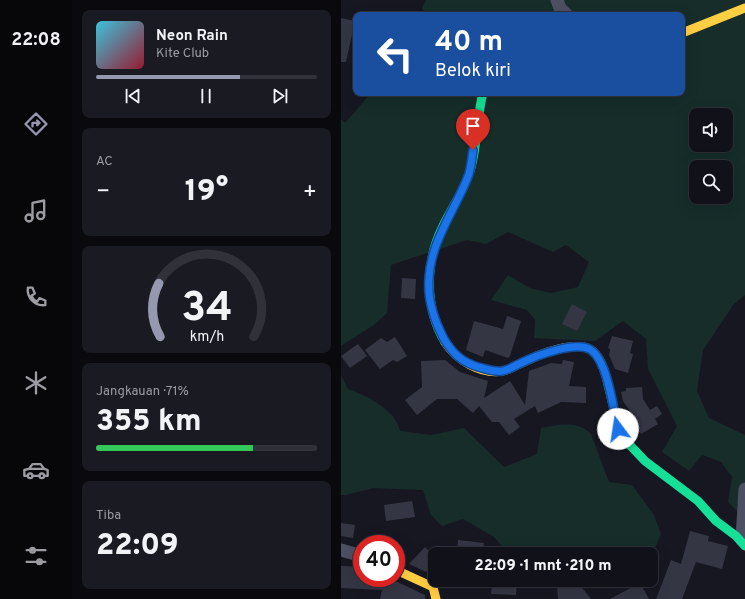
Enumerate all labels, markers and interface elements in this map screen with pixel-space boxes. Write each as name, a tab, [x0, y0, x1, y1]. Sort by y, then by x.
text: 40 m	[435, 25, 503, 61]
text: Neon Rain	[156, 27, 228, 46]
icon: left	[369, 28, 421, 80]
text: 22:08	[11, 29, 61, 52]
text: Kite Club	[156, 46, 209, 62]
text: Belok kiri	[435, 60, 511, 83]
icon: previous	[122, 85, 144, 107]
icon: pause	[195, 85, 217, 107]
icon: next	[269, 85, 291, 107]
map controls	[689, 108, 733, 204]
button: sound	[689, 108, 733, 152]
pin	[456, 109, 490, 150]
icon: directions	[22, 110, 50, 138]
icon: arrive	[462, 115, 484, 137]
text: AC	[96, 154, 113, 170]
button: search	[689, 160, 733, 204]
text: 19°	[185, 174, 228, 211]
text: −	[96, 179, 110, 206]
text: +	[303, 179, 317, 206]
icon: music	[22, 197, 50, 225]
icon: phone	[22, 283, 50, 311]
text: 34	[181, 283, 232, 336]
text: km/h	[189, 328, 224, 346]
icon: climate	[22, 369, 50, 397]
text: Jangkauan · 71%	[96, 384, 189, 400]
text: 355 km	[96, 404, 202, 441]
position arrow	[597, 408, 639, 450]
icon: car	[22, 456, 50, 484]
text: Tiba	[96, 508, 121, 524]
text: 22:09	[96, 528, 179, 565]
speed limit sign: 40	[353, 535, 405, 587]
icon: filters	[22, 542, 50, 570]
text: 22:09 · 1 mnt · 210 m	[474, 557, 612, 576]

